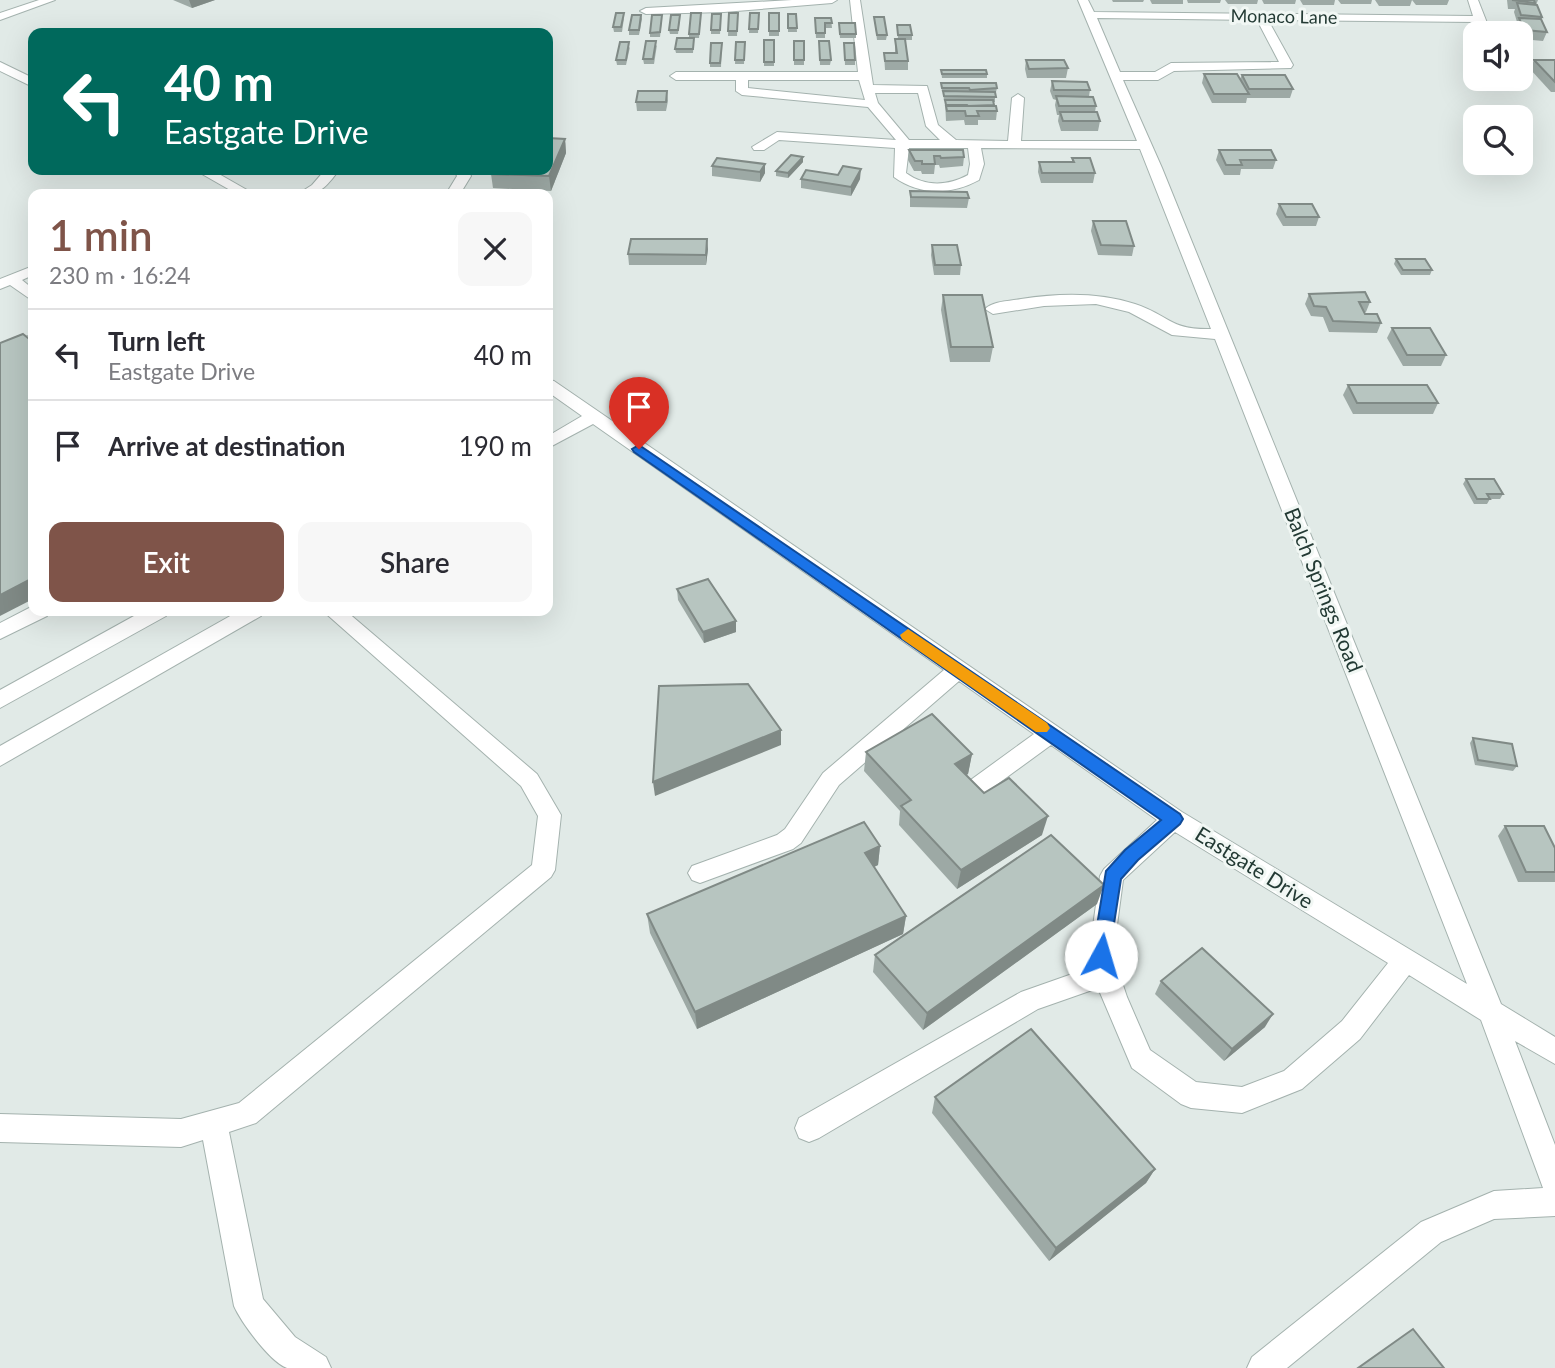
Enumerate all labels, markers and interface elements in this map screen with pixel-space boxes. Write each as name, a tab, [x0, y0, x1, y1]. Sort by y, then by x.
street label: Monaco Lane	[1231, 4, 1338, 28]
map controls	[1463, 21, 1533, 175]
button: sound	[1463, 21, 1533, 91]
text: 40 m	[164, 53, 274, 111]
icon: left	[49, 56, 140, 147]
button: search	[1463, 105, 1533, 175]
text: Eastgate Drive	[164, 112, 369, 151]
text: 1 min	[49, 210, 153, 260]
button: close	[458, 212, 532, 286]
text: 230 m · 16:24	[49, 261, 191, 289]
text: Turn left	[108, 325, 205, 357]
icon: left	[49, 336, 87, 374]
text: 40 m	[474, 339, 532, 371]
text: Eastgate Drive	[108, 357, 255, 385]
pin	[609, 377, 669, 449]
icon: arrive	[620, 388, 658, 426]
icon: arrive	[49, 427, 87, 465]
text: Arrive at destination	[108, 430, 345, 462]
text: 190 m	[459, 430, 532, 462]
street label: Balch Springs Road	[1280, 504, 1369, 675]
button: Exit	[49, 522, 284, 602]
button: Share	[298, 522, 532, 602]
street label: Eastgate Drive	[1191, 821, 1318, 913]
position arrow	[1064, 919, 1138, 993]

